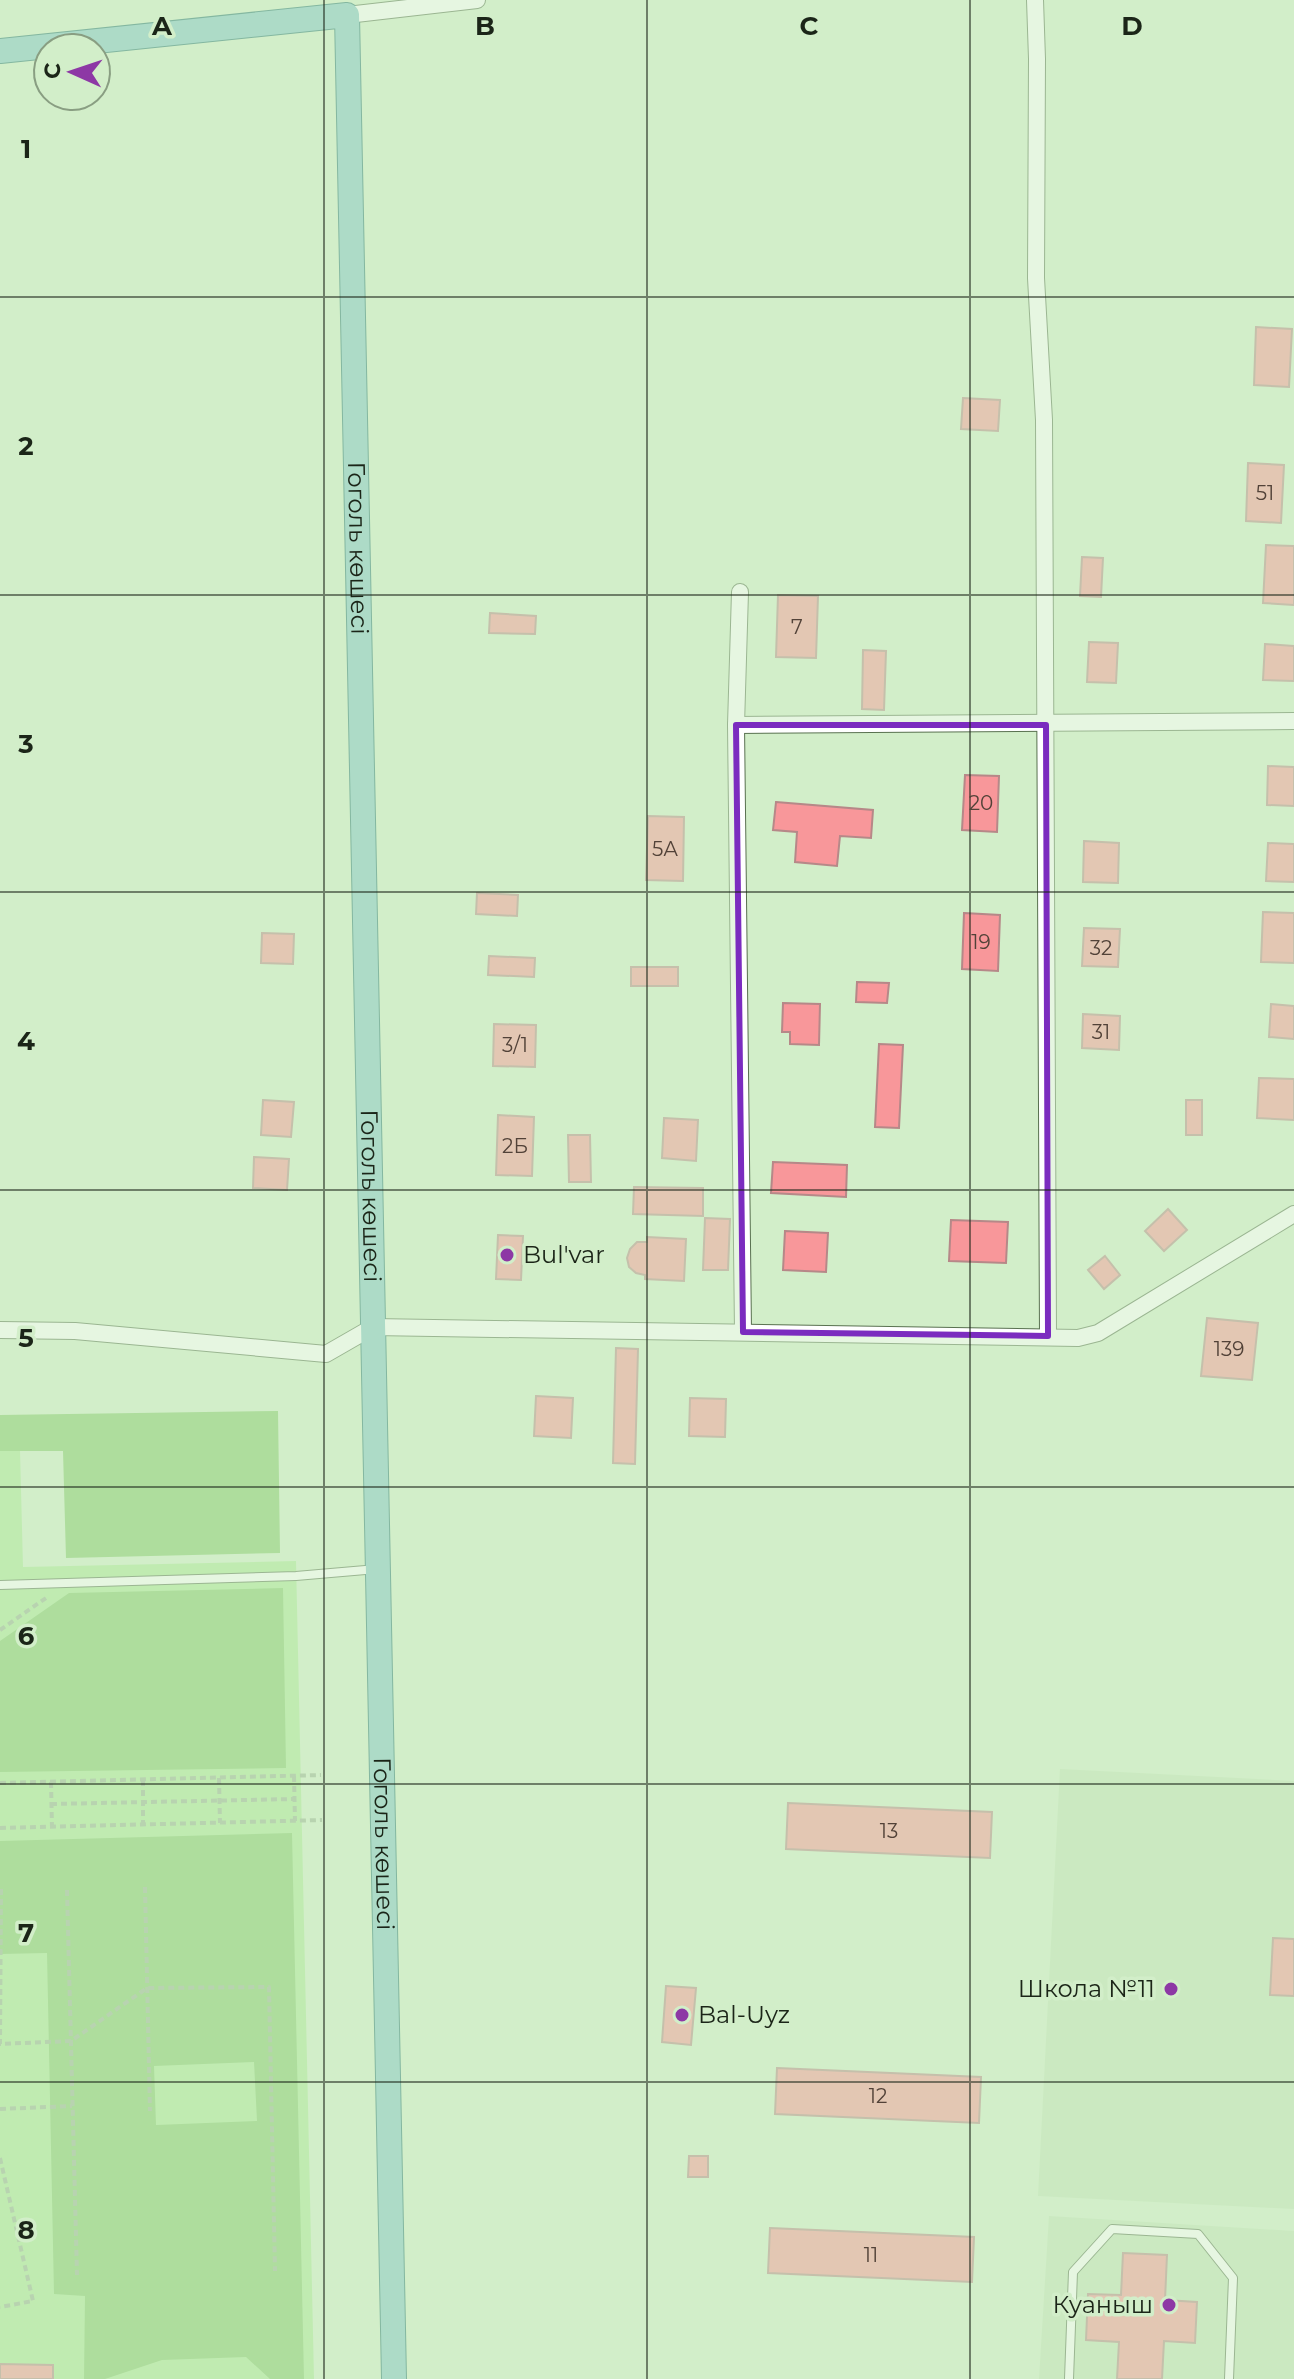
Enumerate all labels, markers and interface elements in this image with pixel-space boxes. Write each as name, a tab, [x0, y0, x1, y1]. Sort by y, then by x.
text: A	[151, 10, 173, 42]
text: B	[475, 10, 495, 42]
text: C	[800, 10, 819, 42]
text: D	[1121, 10, 1143, 42]
north arrow	[32, 32, 112, 112]
text: С	[39, 62, 66, 80]
text: 1	[21, 133, 31, 165]
text: 2	[18, 430, 34, 462]
street label: Гоголь көшесі	[342, 461, 374, 635]
house number: 51	[1256, 481, 1274, 505]
house number: 7	[791, 615, 803, 639]
text: 3	[17, 728, 34, 760]
house number: 20	[969, 791, 993, 815]
house number: 5А	[652, 837, 678, 861]
house number: 19	[971, 930, 991, 954]
house number: 32	[1090, 936, 1112, 960]
house number: 31	[1092, 1020, 1110, 1044]
text: 4	[17, 1025, 35, 1057]
house number: 3/1	[502, 1033, 528, 1057]
street label: Гоголь көшесі	[355, 1109, 387, 1283]
house number: 2Б	[502, 1134, 528, 1158]
place label: Bul'var	[523, 1240, 605, 1269]
marker: Bul'var	[498, 1246, 516, 1264]
text: 5	[18, 1322, 34, 1354]
house number: 139	[1214, 1337, 1244, 1361]
text: 6	[18, 1620, 35, 1652]
street label: Гоголь көшесі	[368, 1757, 400, 1931]
house number: 13	[880, 1819, 898, 1843]
text: 7	[18, 1917, 34, 1949]
place label: Школа №11	[1018, 1974, 1155, 2003]
marker: Школа №11	[1162, 1980, 1180, 1998]
place label: Bal-Uyz	[698, 2000, 790, 2029]
marker: Bal-Uyz	[673, 2006, 691, 2024]
house number: 12	[869, 2084, 887, 2108]
text: 8	[17, 2214, 35, 2246]
house number: 11	[864, 2243, 878, 2267]
place label: Куаныш	[1053, 2290, 1153, 2319]
marker: Куаныш	[1160, 2296, 1178, 2314]

